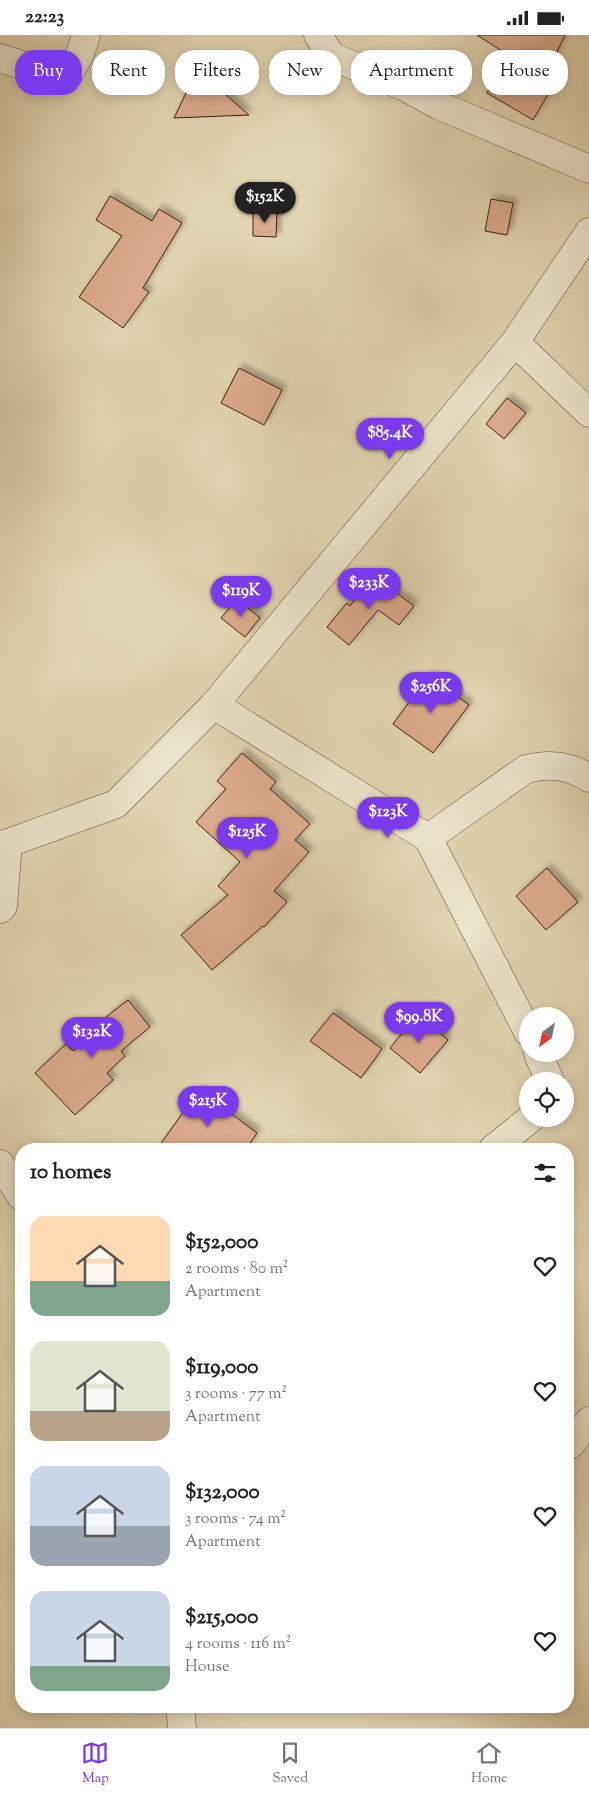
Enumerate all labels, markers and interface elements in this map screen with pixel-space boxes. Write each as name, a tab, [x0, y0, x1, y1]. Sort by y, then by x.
text: 22:23	[25, 4, 64, 31]
chip: Buy	[15, 50, 82, 95]
chip: Rent	[92, 50, 165, 95]
chip: Filters	[175, 50, 259, 95]
chip: New	[269, 50, 341, 95]
chip: Apartment	[351, 50, 472, 95]
chip: House	[482, 50, 568, 95]
pin: $152K	[230, 181, 300, 224]
text: $152K	[246, 186, 284, 209]
pin: $85.4K	[349, 417, 431, 460]
text: $85.4K	[367, 422, 413, 445]
pin: $233K	[334, 567, 404, 610]
text: $233K	[349, 572, 389, 595]
pin: $119K	[206, 575, 276, 618]
text: $119K	[222, 580, 260, 603]
pin: $256K	[396, 671, 466, 714]
text: $256K	[410, 676, 452, 699]
pin: $123K	[353, 797, 423, 839]
text: $123K	[368, 801, 408, 824]
pin: $125K	[212, 817, 282, 859]
text: $125K	[228, 821, 266, 844]
pin: $99.8K	[378, 1001, 460, 1044]
text: $99.8K	[395, 1006, 443, 1029]
north arrow	[519, 1007, 574, 1063]
map controls	[519, 1007, 574, 1127]
pin: $132K	[57, 1017, 127, 1059]
text: $132K	[72, 1021, 112, 1044]
button: locate	[519, 1072, 574, 1127]
pin: $215K	[173, 1085, 243, 1128]
text: $215K	[189, 1090, 227, 1113]
text: 10 homes	[30, 1158, 111, 1188]
icon: filters	[531, 1159, 559, 1187]
text: $152,000	[185, 1228, 258, 1258]
icon: home	[70, 1236, 130, 1296]
icon: heart	[531, 1252, 559, 1280]
text: 2 rooms · 80 m²	[185, 1258, 288, 1281]
text: Apartment	[185, 1281, 261, 1304]
text: $119,000	[185, 1353, 258, 1383]
icon: home	[70, 1361, 130, 1421]
icon: heart	[531, 1377, 559, 1405]
text: 3 rooms · 77 m²	[185, 1383, 287, 1406]
text: Apartment	[185, 1406, 261, 1429]
text: $132,000	[185, 1478, 260, 1508]
icon: home	[70, 1486, 130, 1546]
icon: heart	[531, 1502, 559, 1530]
text: 3 rooms · 74 m²	[185, 1508, 286, 1531]
text: Apartment	[185, 1531, 261, 1554]
text: $215,000	[185, 1603, 258, 1633]
icon: home	[70, 1611, 130, 1671]
icon: heart	[531, 1627, 559, 1655]
text: 4 rooms · 116 m²	[185, 1633, 291, 1656]
text: House	[185, 1656, 229, 1679]
tab: Map	[81, 1739, 109, 1789]
tab: Saved	[272, 1739, 308, 1789]
tab: Home	[471, 1739, 508, 1789]

